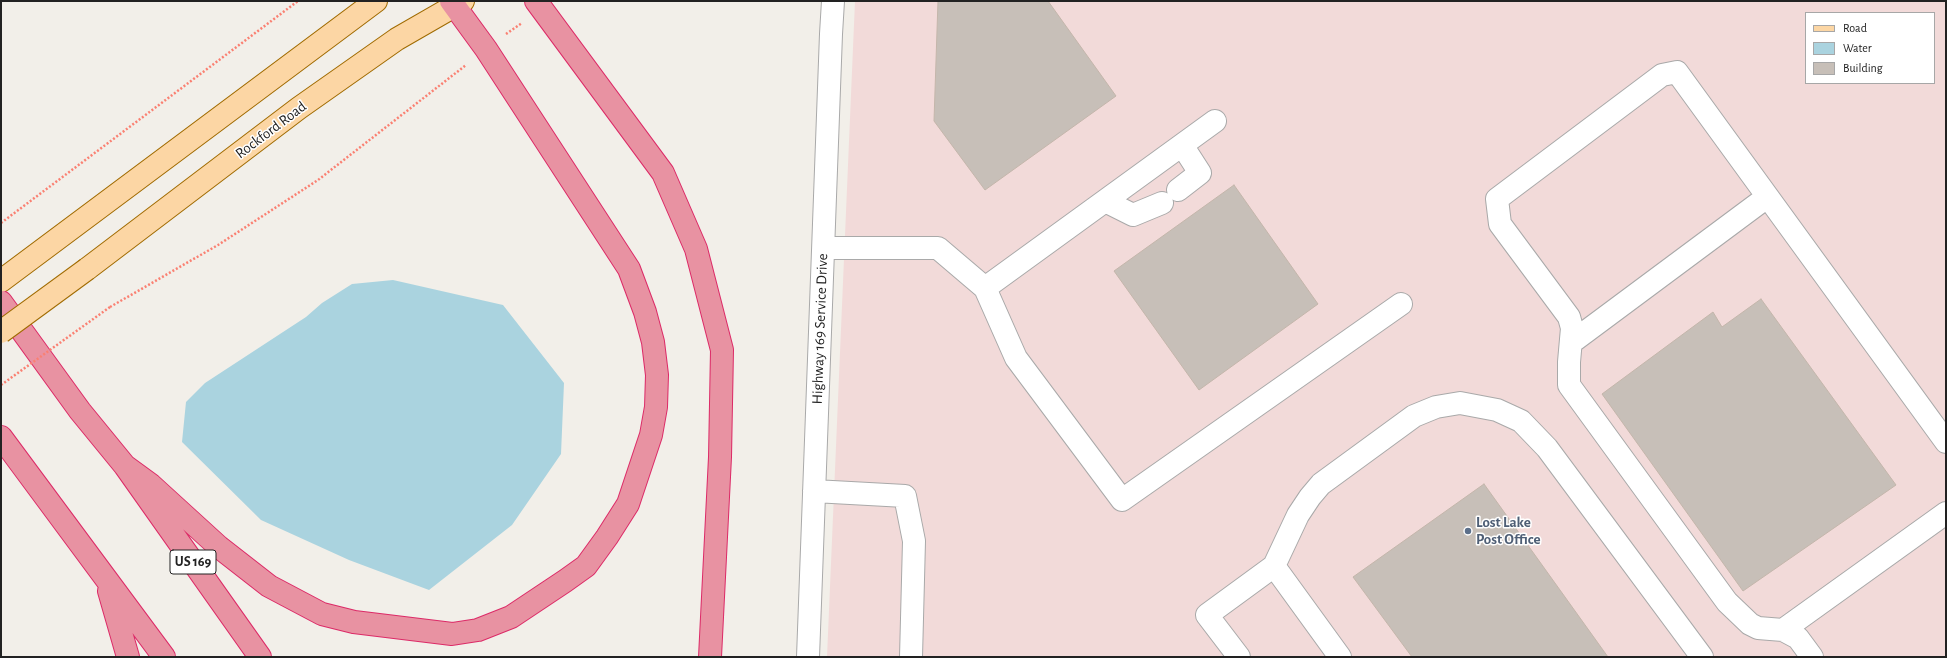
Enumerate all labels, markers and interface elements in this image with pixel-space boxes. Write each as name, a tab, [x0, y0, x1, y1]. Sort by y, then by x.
legend	[1805, 12, 1935, 84]
text: Road	[1843, 22, 1867, 34]
text: Water	[1843, 42, 1872, 54]
text: Building	[1843, 62, 1883, 74]
street label: Rockford Road	[232, 97, 310, 163]
street label: Highway 169 Service Drive	[808, 253, 832, 405]
place label: Lost Lake Post Office	[1476, 513, 1541, 548]
marker: Lost Lake Post Office	[1463, 526, 1473, 536]
road number: US 169	[170, 550, 216, 574]

